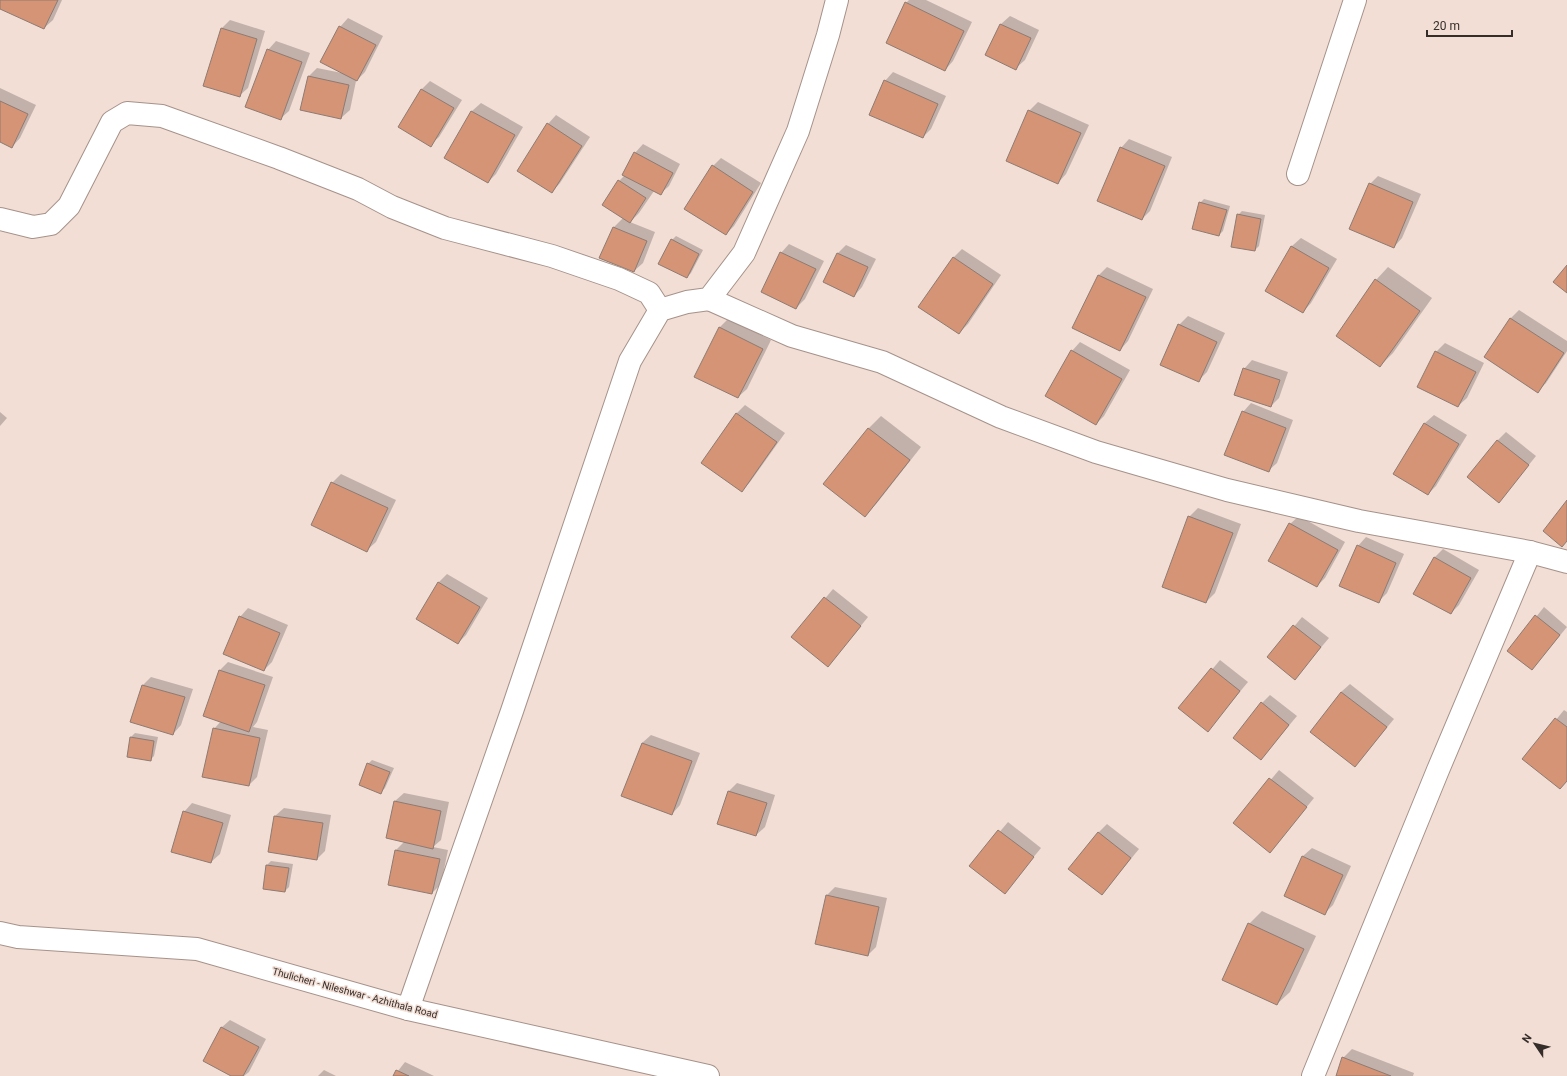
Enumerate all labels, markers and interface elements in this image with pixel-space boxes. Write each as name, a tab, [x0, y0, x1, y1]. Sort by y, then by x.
scale bar	[1427, 12, 1512, 38]
text: 20 m	[1433, 19, 1460, 33]
street label: Thulicheri - Nileshwar - Azhithala Road	[271, 966, 439, 1020]
north arrow	[1515, 1024, 1555, 1064]
text: N	[1520, 1031, 1535, 1045]

